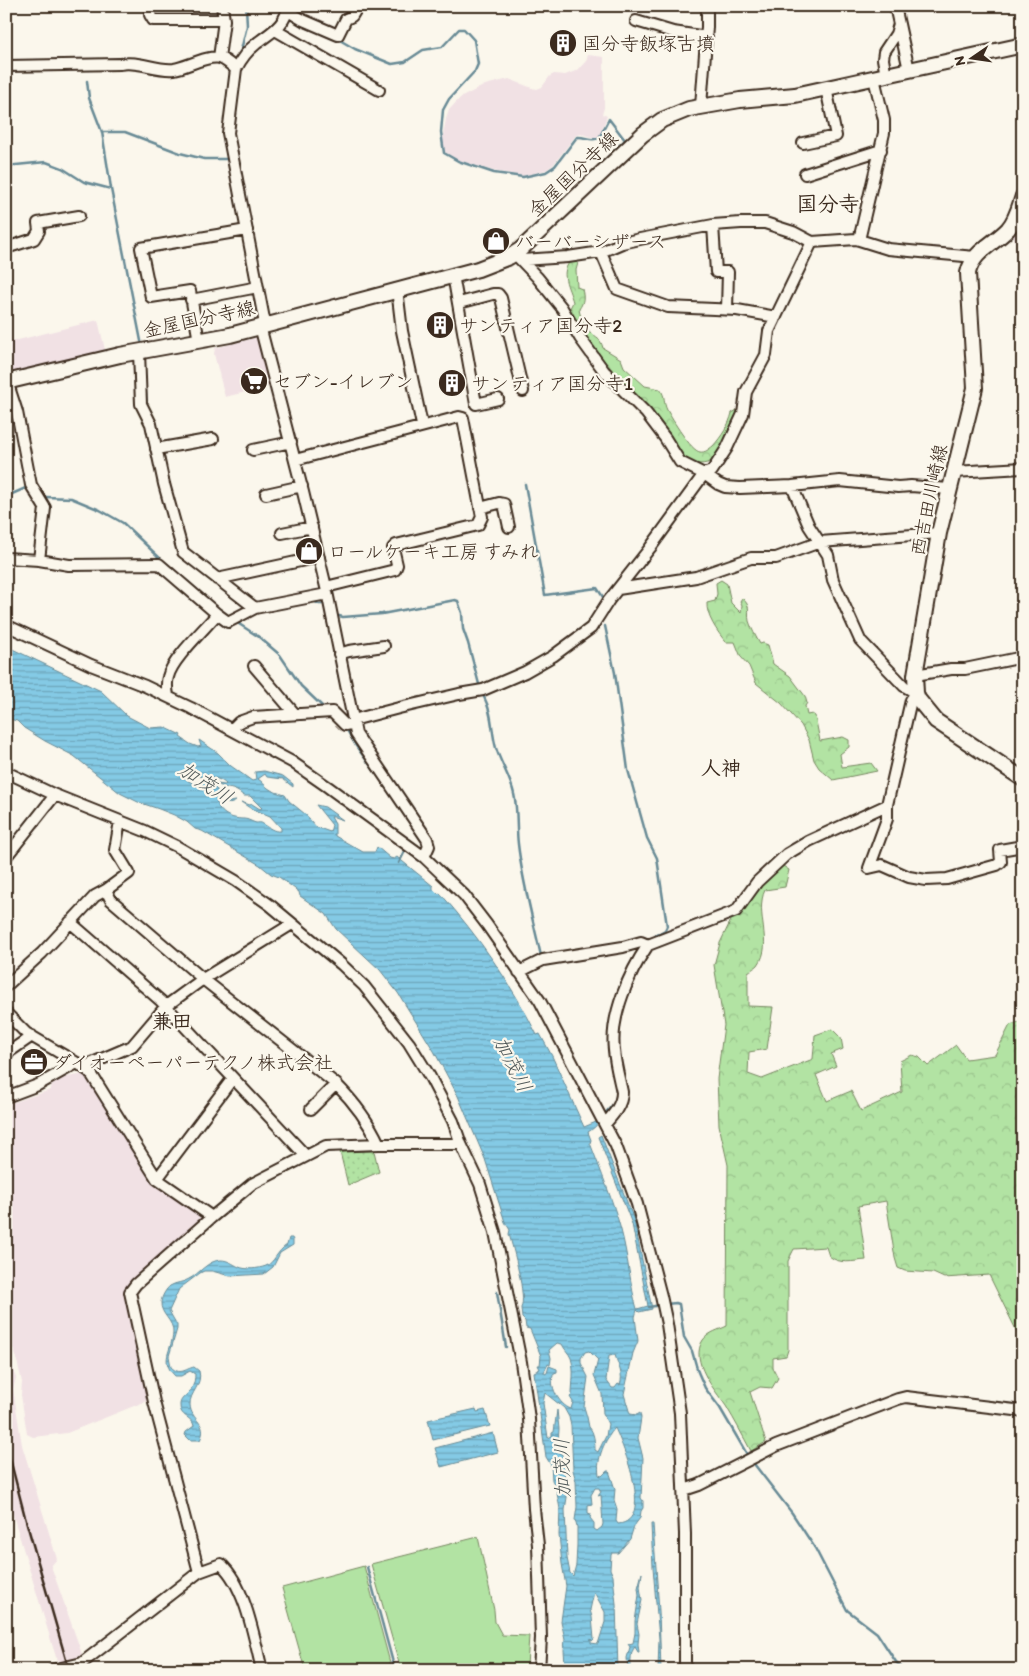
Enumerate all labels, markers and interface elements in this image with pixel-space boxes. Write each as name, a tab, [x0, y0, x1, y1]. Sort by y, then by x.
building icon: 国分寺飯塚古墳	[548, 28, 578, 58]
place label: 国分寺飯塚古墳	[582, 32, 715, 55]
north arrow	[946, 32, 996, 82]
text: N	[950, 54, 969, 67]
street label: 金屋国分寺線	[523, 127, 623, 221]
district label: 国分寺	[797, 191, 860, 216]
shop icon: バーバーシザース	[481, 226, 511, 256]
place label: バーバーシザース	[515, 230, 666, 253]
street label: 金屋国分寺線	[141, 296, 257, 342]
building icon: サンティア国分寺2	[425, 310, 455, 340]
place label: サンティア国分寺2	[459, 314, 622, 337]
supermarket icon: セブン-イレブン	[239, 366, 269, 396]
building icon: サンティア国分寺1	[437, 368, 467, 398]
place label: セブン-イレブン	[273, 370, 414, 393]
place label: サンティア国分寺1	[471, 372, 633, 395]
street label: 西吉田川崎線	[906, 442, 952, 558]
shop icon: ロールケーキ工房 すみれ	[294, 536, 324, 566]
place label: ロールケーキ工房 すみれ	[328, 540, 539, 563]
district label: 人神	[701, 756, 741, 780]
water label: 加茂川	[174, 757, 238, 809]
district label: 兼田	[152, 1009, 192, 1033]
water label: 加茂川	[489, 1032, 537, 1096]
office icon: ダイオーペーパーテクノ株式会社	[19, 1047, 49, 1077]
place label: ダイオーペーパーテクノ株式会社	[53, 1051, 333, 1074]
water label: 加茂川	[549, 1438, 575, 1498]

